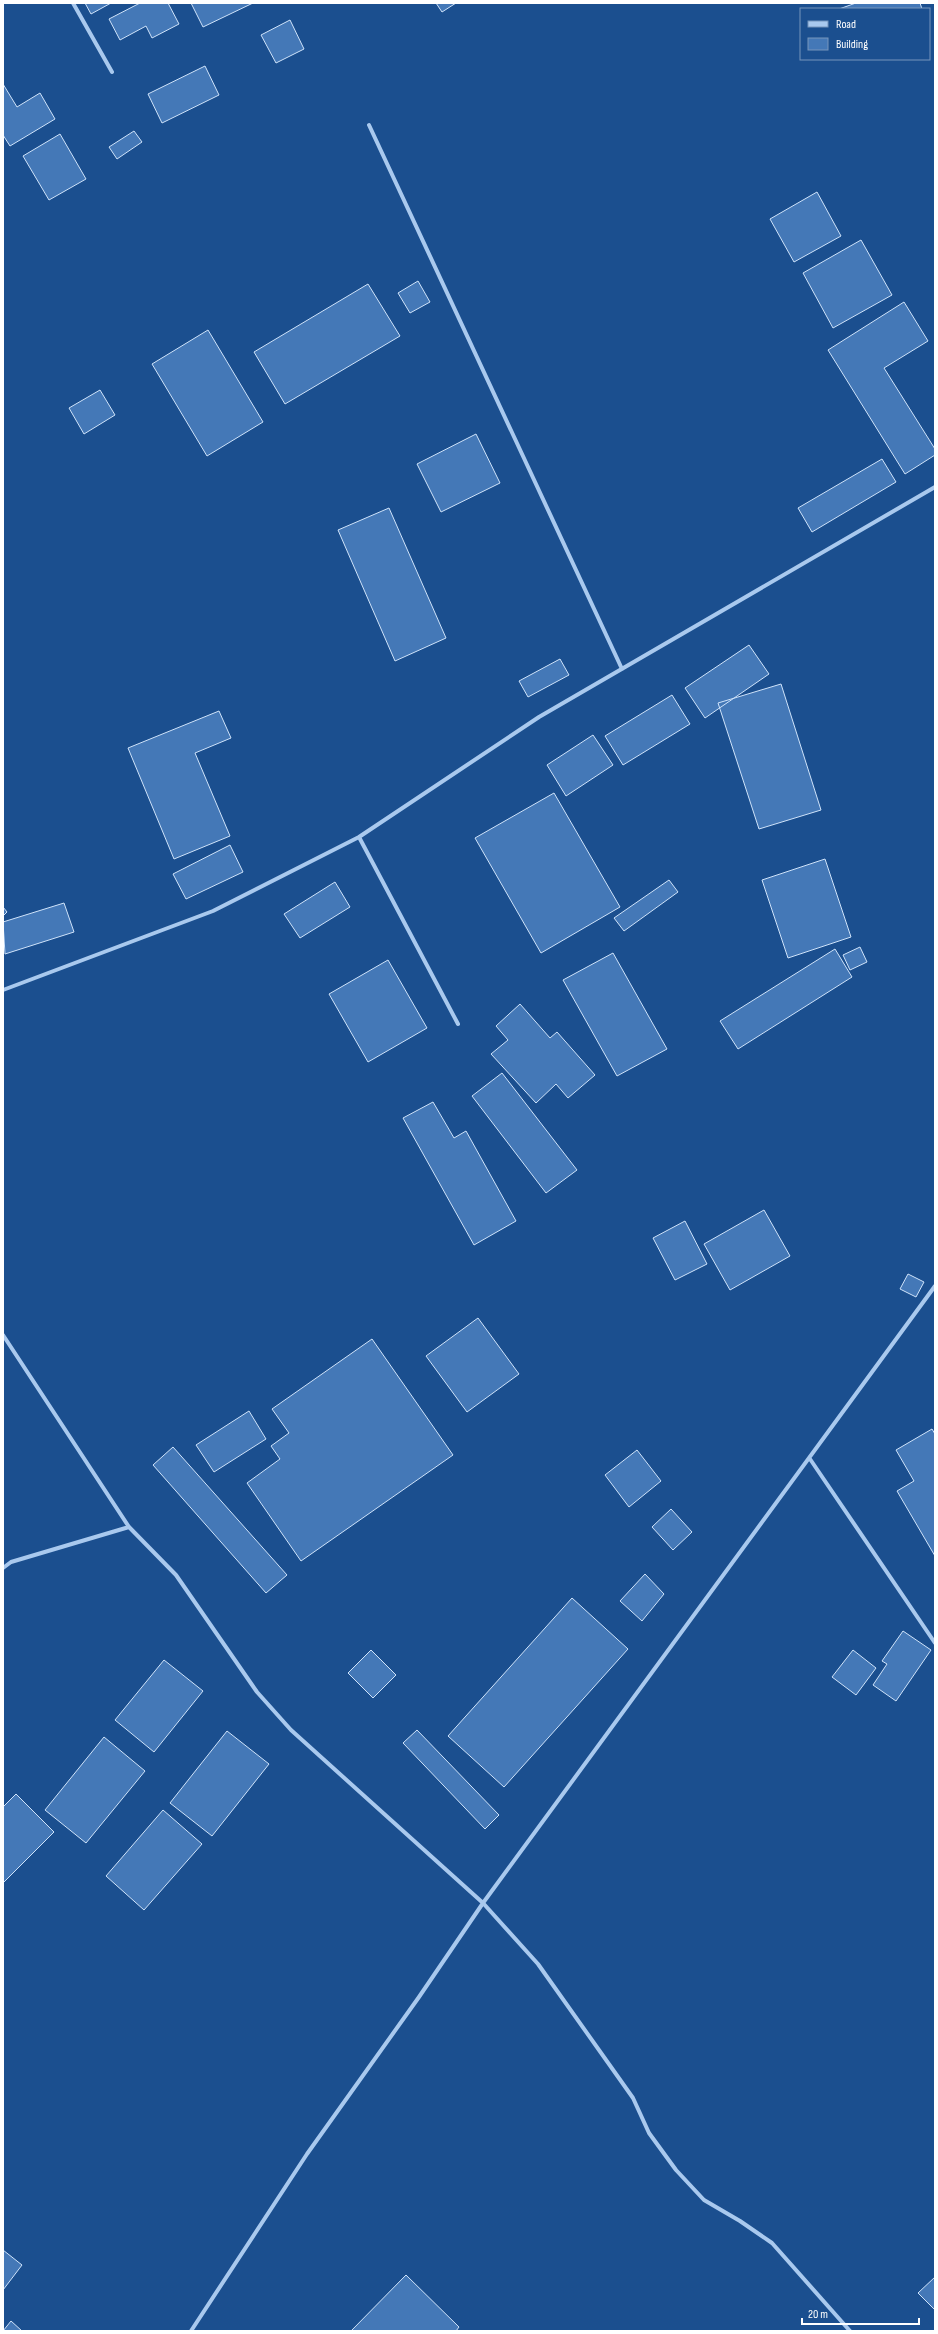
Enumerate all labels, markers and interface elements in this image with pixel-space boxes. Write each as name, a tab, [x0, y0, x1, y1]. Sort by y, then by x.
legend	[800, 8, 930, 60]
text: Road	[836, 17, 856, 32]
text: Building	[836, 37, 868, 52]
scale bar	[802, 2300, 919, 2326]
text: 20 m	[808, 2307, 828, 2322]

